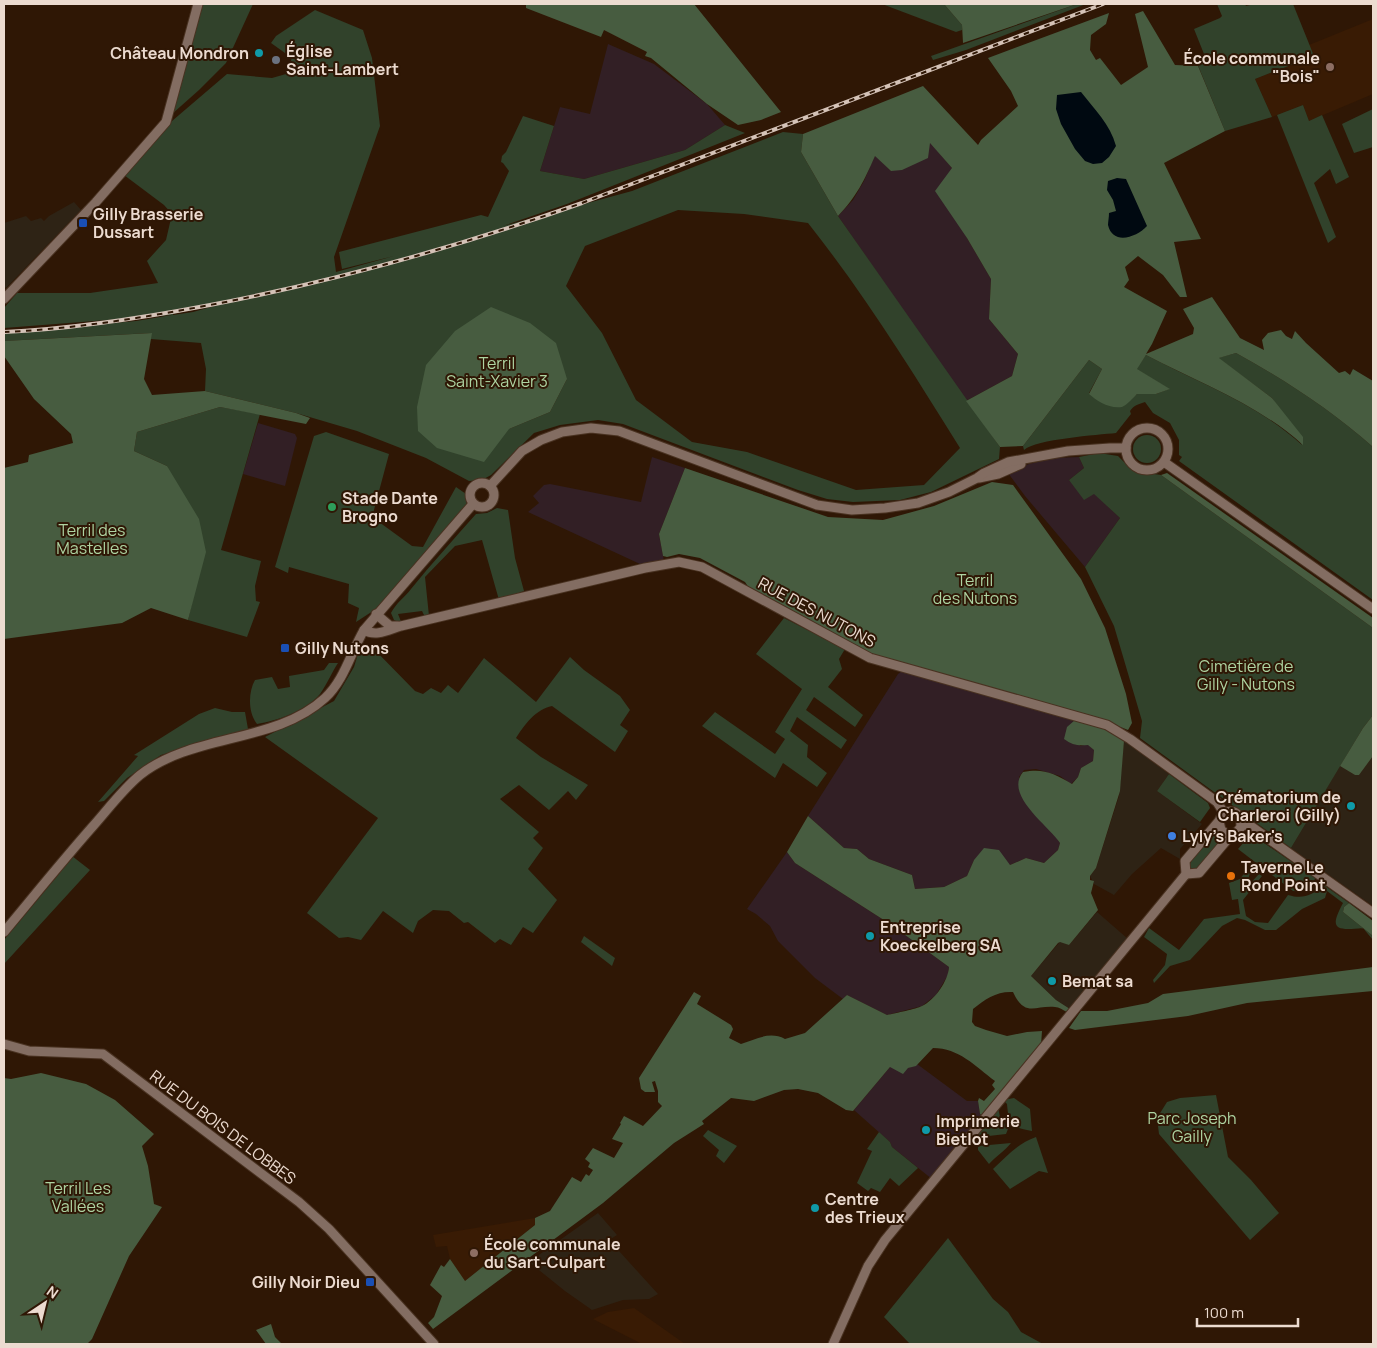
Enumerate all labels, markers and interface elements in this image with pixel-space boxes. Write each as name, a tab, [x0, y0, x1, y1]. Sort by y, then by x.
place label: Église Saint-Lambert	[286, 40, 399, 80]
place label: Château Mondron	[110, 42, 249, 64]
marker: Château Mondron	[253, 47, 265, 59]
place label: École communale "Bois"	[1183, 47, 1320, 87]
marker: Église Saint-Lambert	[270, 54, 282, 66]
marker: École communale "Bois"	[1324, 61, 1336, 73]
place label: Gilly Brasserie Dussart	[93, 203, 204, 243]
marker: Gilly Brasserie Dussart	[77, 217, 89, 229]
park label: Terril Saint-Xavier 3	[446, 352, 548, 392]
place label: Stade Dante Brogno	[342, 487, 438, 527]
marker: Stade Dante Brogno	[326, 501, 338, 513]
park label: Terril des Mastelles	[56, 519, 128, 559]
park label: Terril des Nutons	[933, 569, 1017, 609]
street label: RUE DES NUTONS	[754, 572, 880, 652]
place label: Gilly Nutons	[295, 637, 389, 659]
marker: Gilly Nutons	[279, 642, 291, 654]
park label: Cimetière de Gilly - Nutons	[1197, 655, 1295, 695]
place label: Crématorium de Charleroi (Gilly)	[1215, 786, 1341, 826]
marker: Crématorium de Charleroi (Gilly)	[1345, 800, 1357, 812]
place label: Lyly's Baker's	[1182, 825, 1283, 847]
marker: Lyly's Baker's	[1166, 830, 1178, 842]
place label: Taverne Le Rond Point	[1241, 856, 1326, 896]
marker: Taverne Le Rond Point	[1225, 870, 1237, 882]
place label: Entreprise Koeckelberg SA	[880, 916, 1001, 956]
marker: Entreprise Koeckelberg SA	[864, 930, 876, 942]
place label: Bemat sa	[1062, 970, 1133, 992]
marker: Bemat sa	[1046, 975, 1058, 987]
street label: RUE DU BOIS DE LOBBES	[145, 1065, 301, 1189]
park label: Parc Joseph Gailly	[1147, 1107, 1237, 1147]
place label: Imprimerie Bietlot	[936, 1110, 1020, 1150]
marker: Imprimerie Bietlot	[920, 1124, 932, 1136]
park label: Terril Les Vallées	[45, 1177, 111, 1217]
place label: Centre des Trieux	[825, 1188, 905, 1228]
marker: Centre des Trieux	[809, 1202, 821, 1214]
place label: École communale du Sart-Culpart	[484, 1233, 621, 1273]
marker: École communale du Sart-Culpart	[468, 1247, 480, 1259]
place label: Gilly Noir Dieu	[252, 1271, 360, 1293]
marker: Gilly Noir Dieu	[364, 1276, 376, 1288]
north arrow	[20, 1278, 70, 1328]
text: N	[43, 1281, 62, 1303]
scale bar	[1197, 1296, 1298, 1328]
text: 100 m	[1204, 1302, 1244, 1323]

